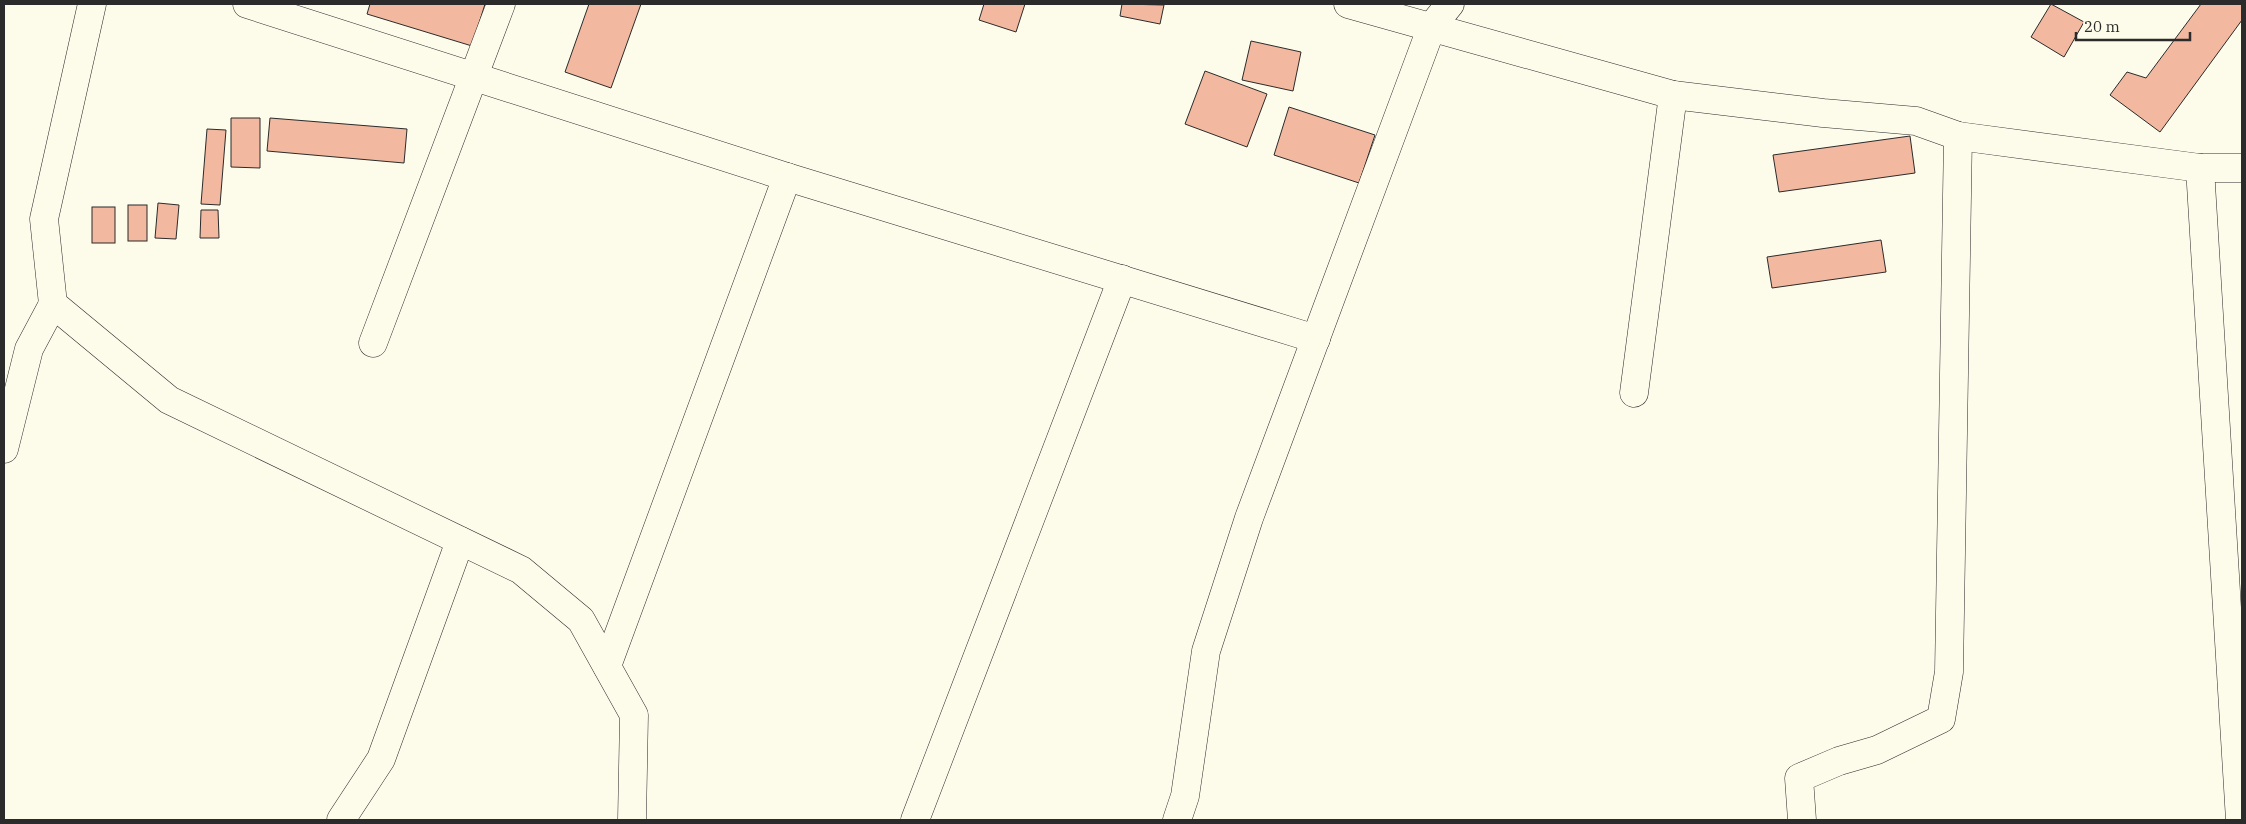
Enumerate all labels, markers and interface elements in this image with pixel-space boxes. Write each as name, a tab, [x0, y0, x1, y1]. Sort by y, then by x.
scale bar	[2076, 10, 2190, 42]
text: 20 m	[2084, 17, 2120, 36]

